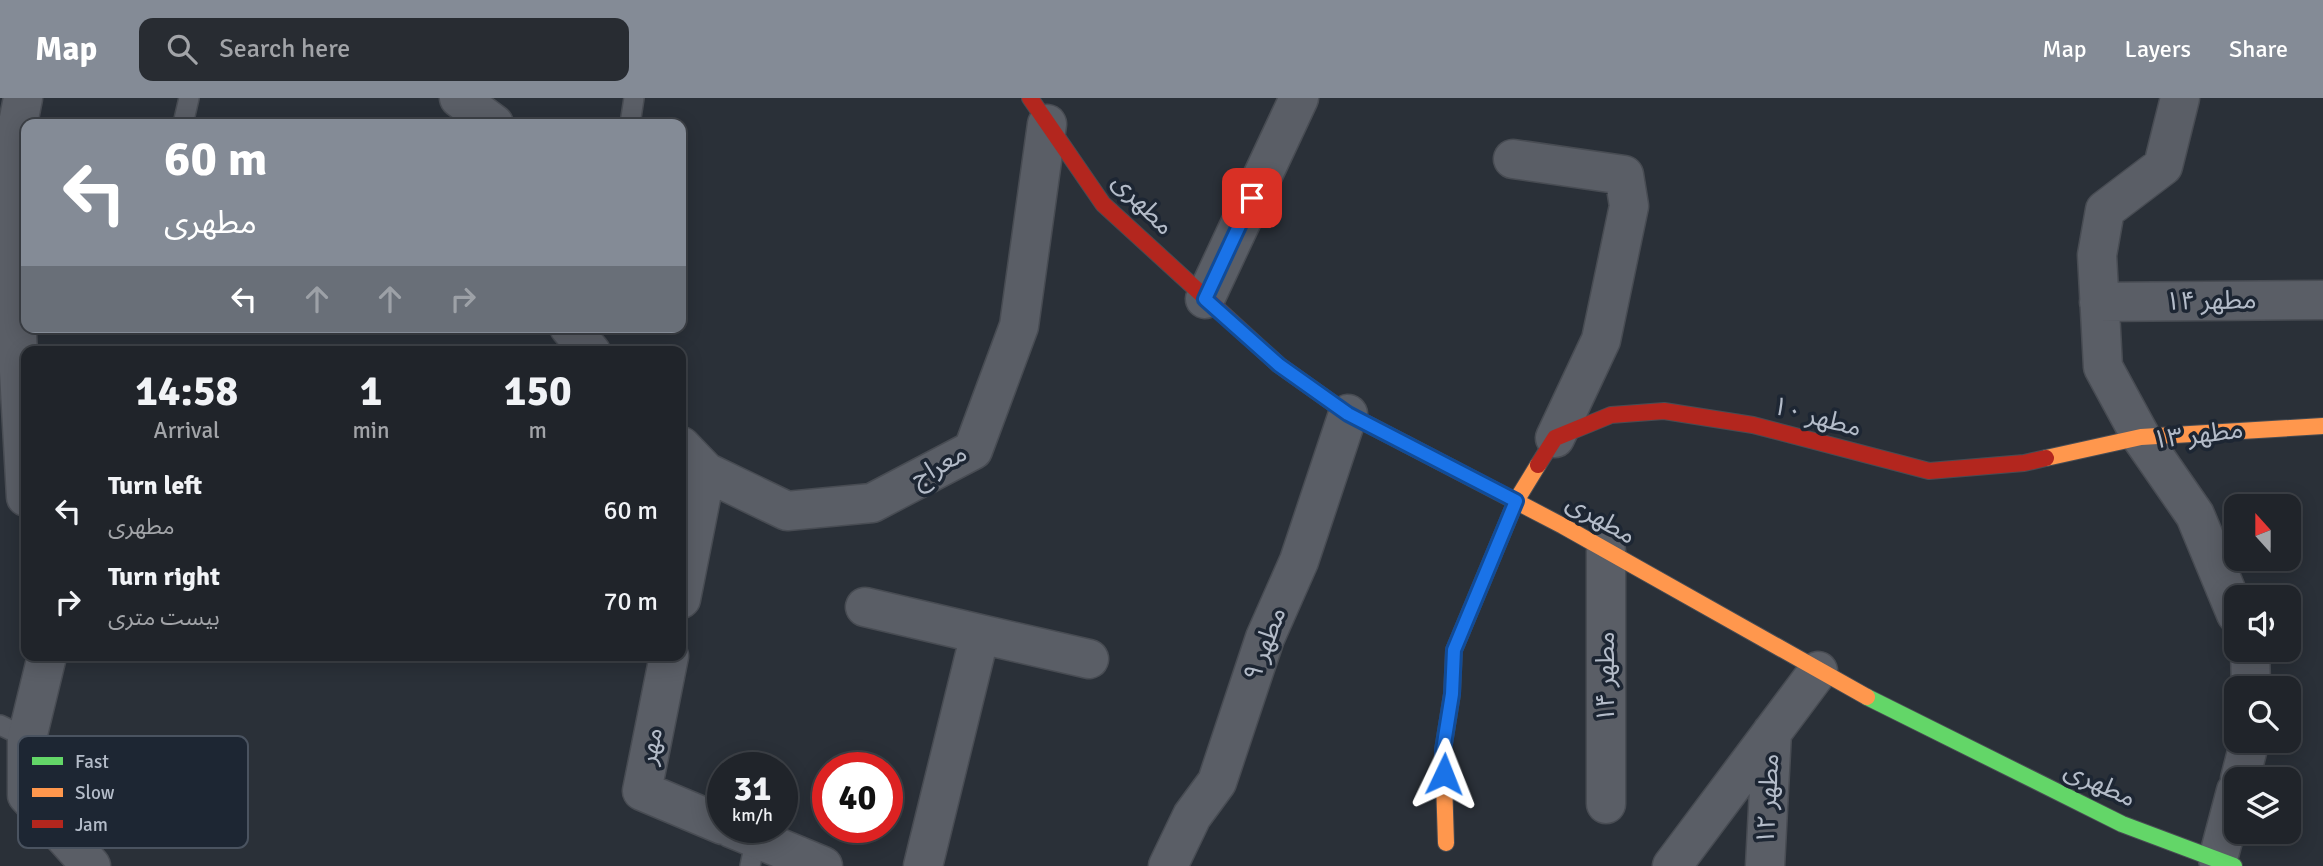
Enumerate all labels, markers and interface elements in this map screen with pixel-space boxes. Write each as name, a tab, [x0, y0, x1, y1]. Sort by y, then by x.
search box	[139, 18, 629, 81]
text: Map	[35, 29, 97, 70]
icon: search	[163, 30, 201, 68]
text: Search here	[219, 33, 350, 65]
text: Map	[2042, 34, 2087, 64]
text: Layers	[2125, 34, 2191, 64]
text: Share	[2229, 34, 2288, 64]
text: 60 m	[164, 129, 267, 189]
icon: left	[49, 147, 140, 238]
street label: مطهری	[1105, 166, 1181, 242]
pin	[1222, 168, 1282, 228]
icon: arrive	[1233, 179, 1271, 217]
text: مطهری	[164, 203, 257, 242]
icon: left	[225, 280, 263, 318]
icon: ahead	[298, 280, 336, 318]
icon: ahead	[371, 280, 409, 318]
icon: right	[444, 280, 482, 318]
street label: مطهر ۱۴	[2165, 284, 2257, 318]
text: 14:58	[135, 366, 238, 417]
text: 1	[360, 366, 382, 417]
text: 150	[504, 366, 572, 417]
street label: مطهر ۱۰	[1769, 390, 1865, 444]
street label: مطهر ۱۳	[2151, 414, 2245, 456]
text: Arrival	[154, 416, 220, 445]
text: min	[352, 416, 390, 445]
text: m	[529, 416, 547, 445]
street label: معراج	[905, 437, 974, 497]
text: Turn left	[108, 470, 202, 502]
street label: مطهری	[1560, 486, 1642, 552]
icon: left	[49, 492, 87, 530]
north arrow	[2224, 494, 2301, 570]
map controls	[2224, 494, 2301, 844]
text: 60 m	[603, 495, 658, 527]
text: مطهری	[108, 512, 175, 541]
text: Turn right	[108, 561, 220, 593]
icon: right	[49, 583, 87, 621]
button: sound	[2224, 585, 2301, 662]
text: 70 m	[603, 586, 658, 618]
text: بیست متری	[108, 603, 220, 632]
street label: مطهر ۹	[1236, 603, 1294, 685]
street label: مطهر ۱۴	[1590, 631, 1622, 723]
button: search	[2224, 676, 2301, 753]
street label: مهر	[632, 725, 670, 768]
legend	[18, 736, 248, 848]
position arrow	[1407, 737, 1481, 811]
text: Fast	[75, 750, 109, 774]
speed limit sign: 40	[812, 752, 903, 843]
street label: مطهر ۱۲	[1750, 753, 1786, 845]
street label: مطهری	[2059, 754, 2141, 814]
text: 31	[734, 767, 771, 810]
button: layers	[2224, 767, 2301, 844]
text: Slow	[75, 781, 115, 805]
text: km/h	[732, 804, 773, 826]
text: Jam	[75, 813, 108, 837]

